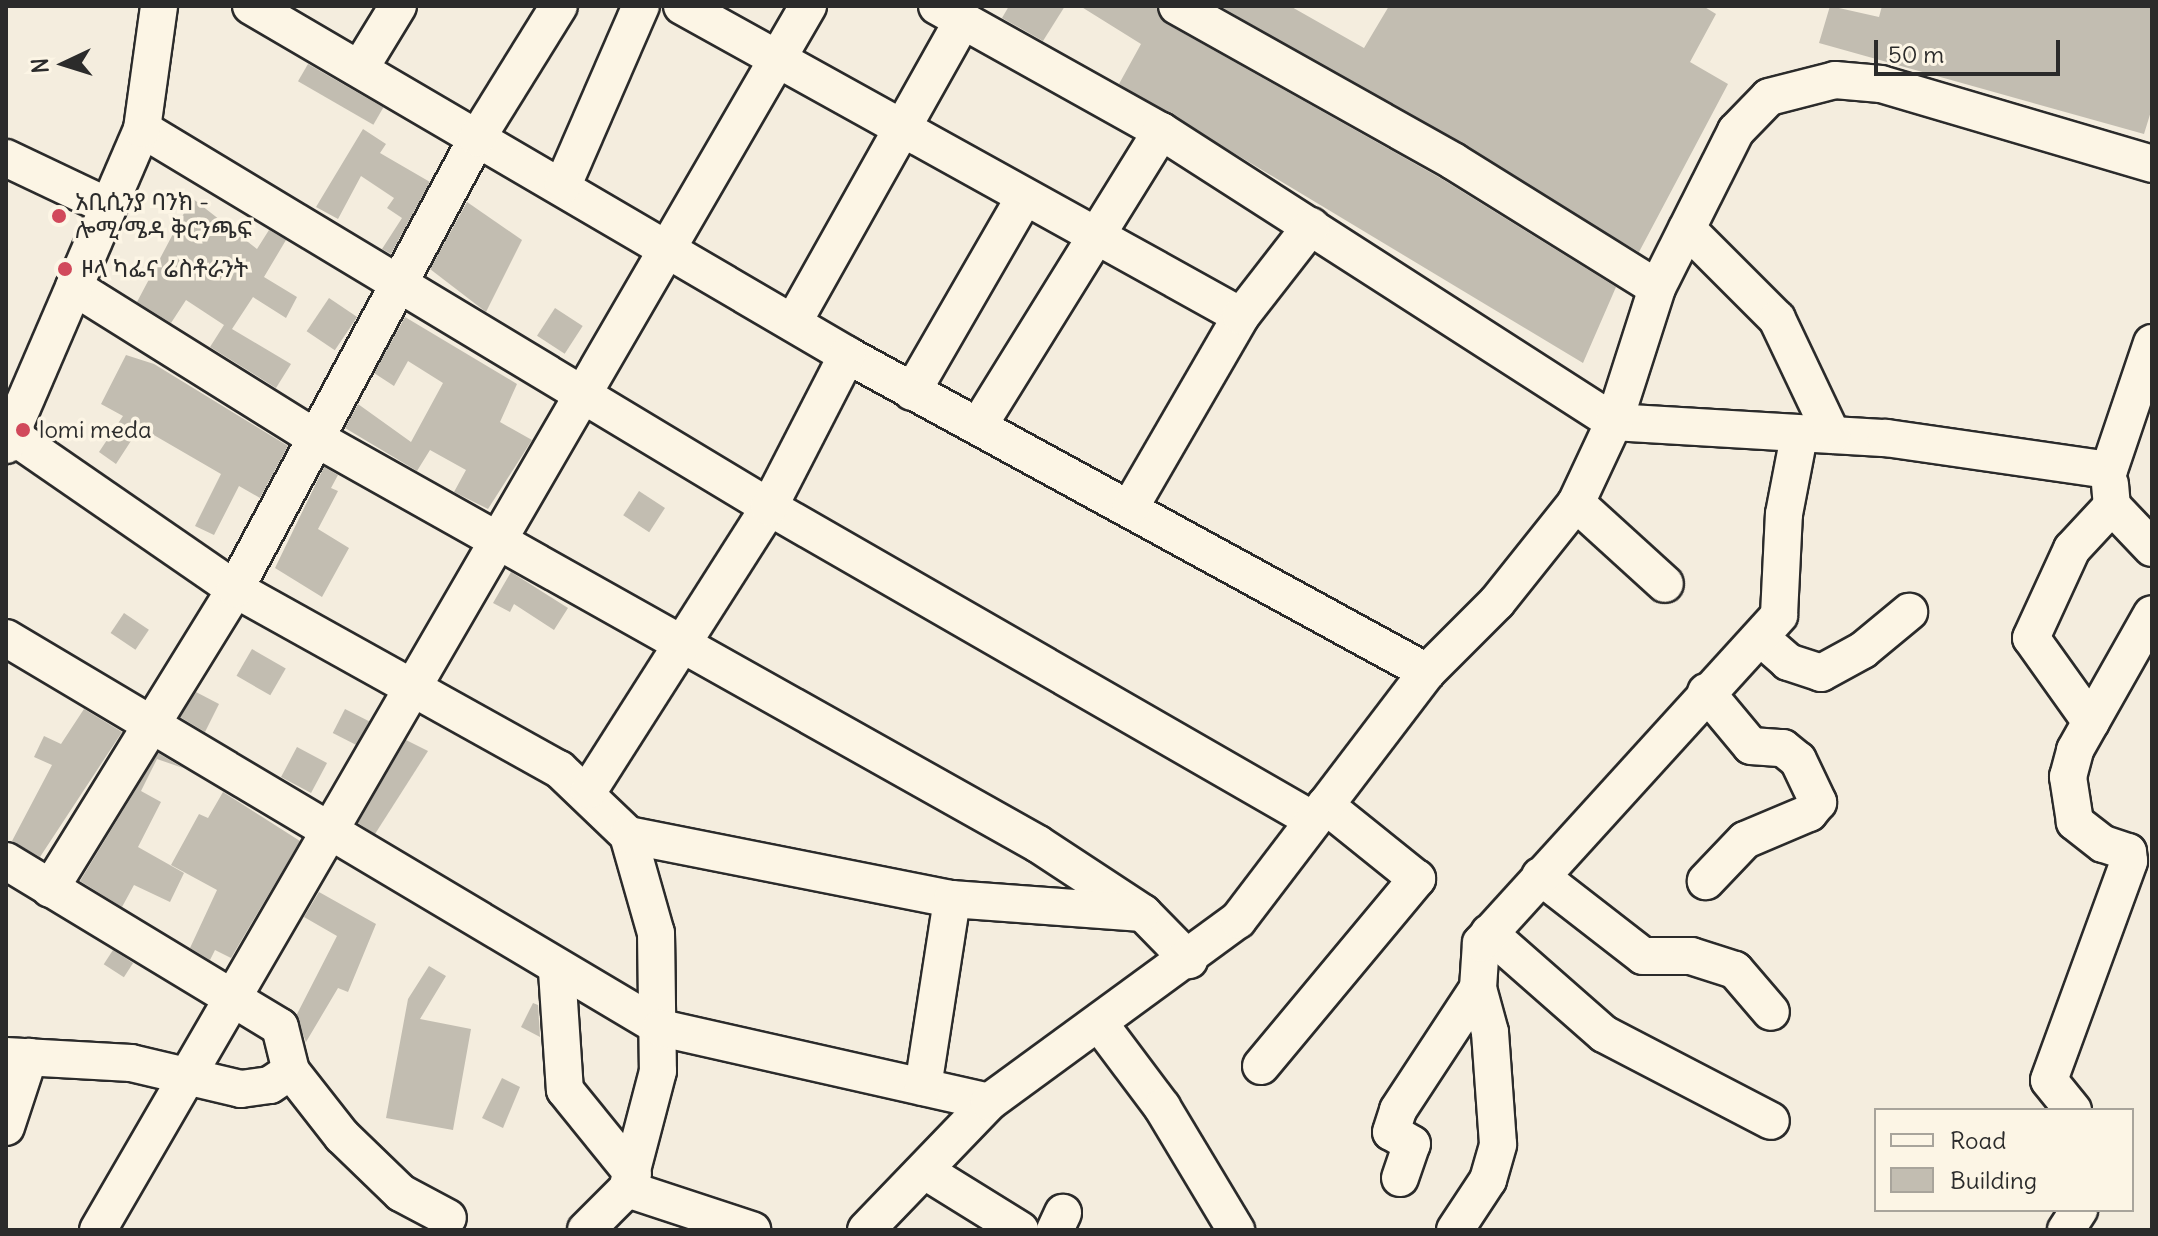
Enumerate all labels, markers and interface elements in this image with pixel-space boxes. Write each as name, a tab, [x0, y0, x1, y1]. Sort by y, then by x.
north arrow	[24, 24, 104, 104]
scale bar	[1878, 24, 2064, 74]
text: 50 m	[1888, 39, 1944, 69]
text: N	[26, 57, 55, 74]
place label: አቢሲንያ ባንክ - ሎሚ ሜዳ ቅርንጫፍ	[75, 188, 252, 244]
marker: አቢሲንያ ባንክ - ሎሚ ሜዳ ቅርንጫፍ	[50, 207, 68, 225]
place label: ዞላ ካፌና ሬስቶራንት	[81, 255, 248, 283]
marker: ዞላ ካፌና ሬስቶራንት	[56, 260, 74, 278]
place label: lomi meda	[39, 416, 152, 444]
marker: lomi meda	[14, 421, 32, 439]
legend	[1874, 1108, 2134, 1212]
text: Road	[1950, 1125, 2006, 1155]
text: Building	[1950, 1165, 2037, 1195]

